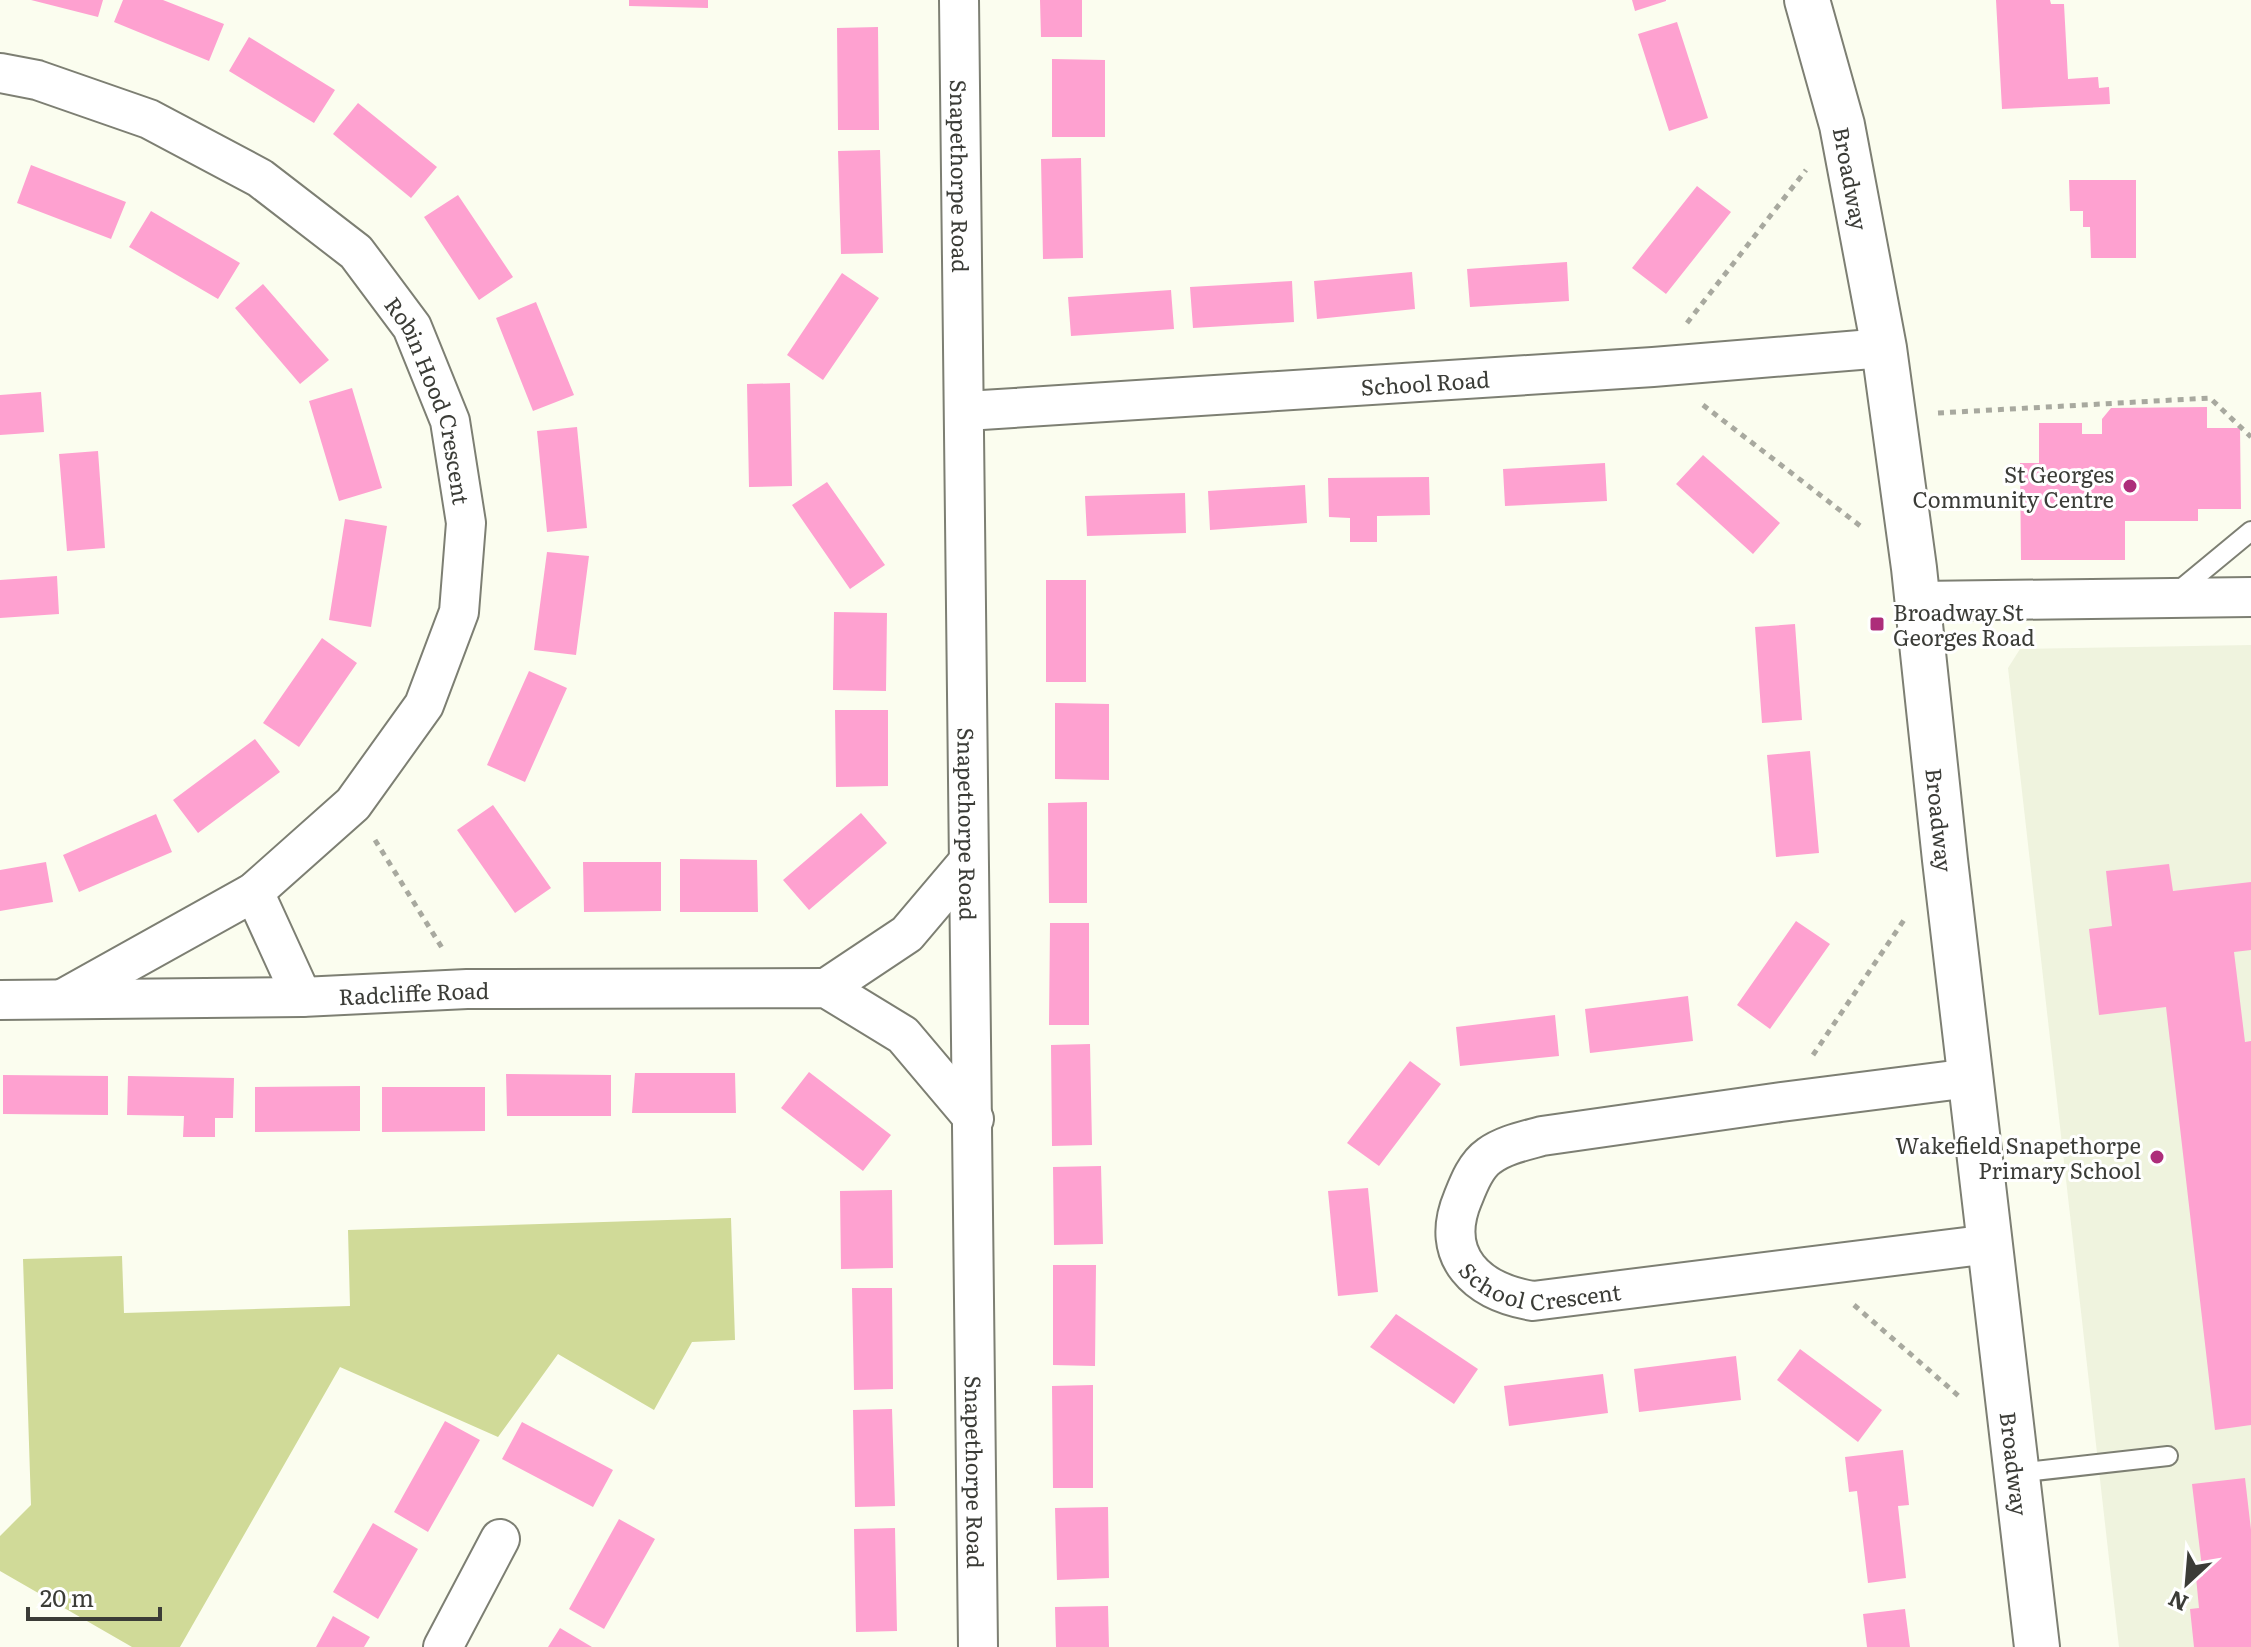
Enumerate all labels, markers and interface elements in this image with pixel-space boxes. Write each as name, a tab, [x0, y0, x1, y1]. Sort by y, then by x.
street label: Snapethorpe Road	[943, 79, 979, 273]
street label: Broadway	[1826, 124, 1878, 233]
street label: Robin Hood Crescent	[378, 289, 479, 507]
street label: School Road	[1360, 361, 1491, 402]
place label: St Georges Community Centre	[1912, 457, 2114, 515]
marker: St Georges Community Centre	[2121, 477, 2139, 495]
place label: Broadway St Georges Road	[1893, 595, 2035, 653]
marker: Broadway St Georges Road	[1868, 615, 1886, 633]
street label: Snapethorpe Road	[951, 727, 986, 921]
street label: Broadway	[1919, 766, 1963, 874]
street label: Radcliffe Road	[338, 972, 489, 1012]
place label: Wakefield Snapethorpe Primary School	[1895, 1128, 2141, 1186]
marker: Wakefield Snapethorpe Primary School	[2148, 1148, 2166, 1166]
street label: School Crescent	[1452, 1254, 1623, 1318]
street label: Snapethorpe Road	[958, 1375, 994, 1569]
street label: Broadway	[1993, 1410, 2038, 1518]
north arrow	[2147, 1543, 2227, 1623]
scale bar	[28, 1571, 160, 1621]
text: 20 m	[40, 1579, 94, 1614]
text: N	[2162, 1583, 2193, 1621]

